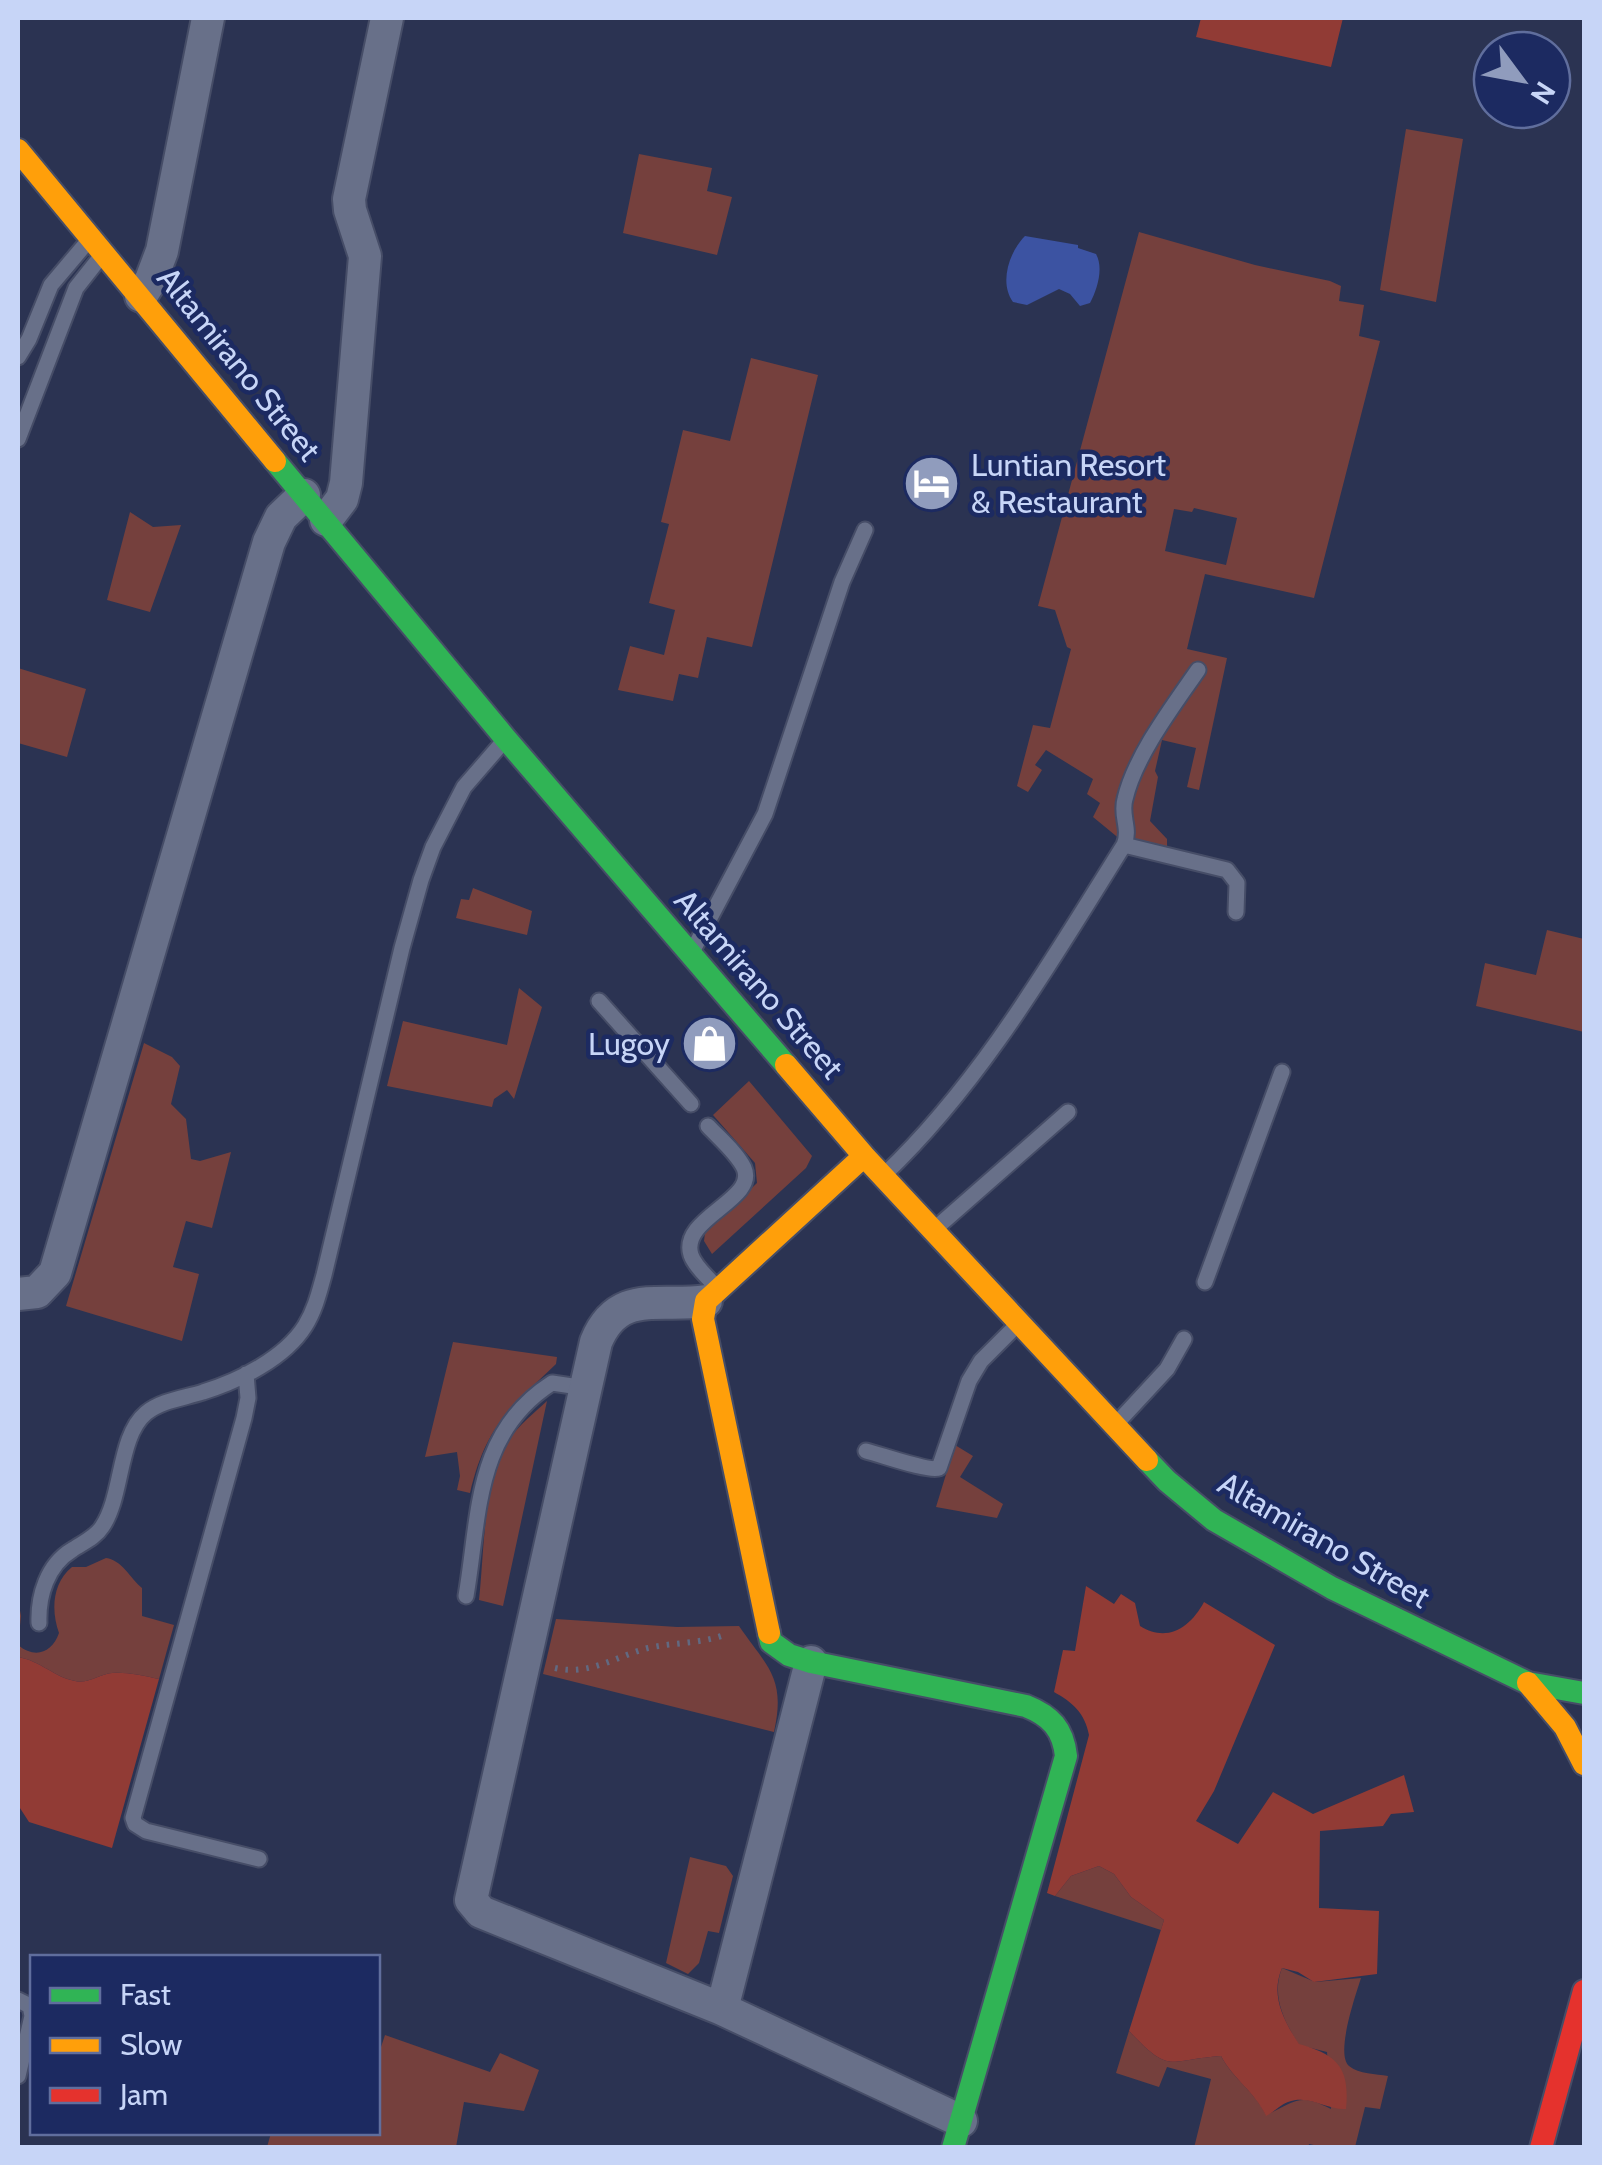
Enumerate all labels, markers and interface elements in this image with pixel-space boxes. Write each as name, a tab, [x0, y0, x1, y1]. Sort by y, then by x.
north arrow	[1472, 30, 1572, 130]
text: N	[1524, 76, 1563, 111]
street label: Altamirano Street	[149, 259, 330, 469]
place label: Luntian Resort & Restaurant	[971, 445, 1166, 521]
hotel icon: Luntian Resort & Restaurant	[902, 453, 962, 513]
street label: Altamirano Street	[667, 881, 852, 1086]
shop icon: Lugoy	[679, 1014, 739, 1074]
place label: Lugoy	[588, 1024, 670, 1063]
street label: Altamirano Street	[1211, 1463, 1437, 1616]
legend	[30, 1955, 380, 2135]
text: Fast	[120, 1976, 171, 2013]
text: Slow	[120, 2026, 183, 2063]
text: Jam	[119, 2076, 168, 2113]

